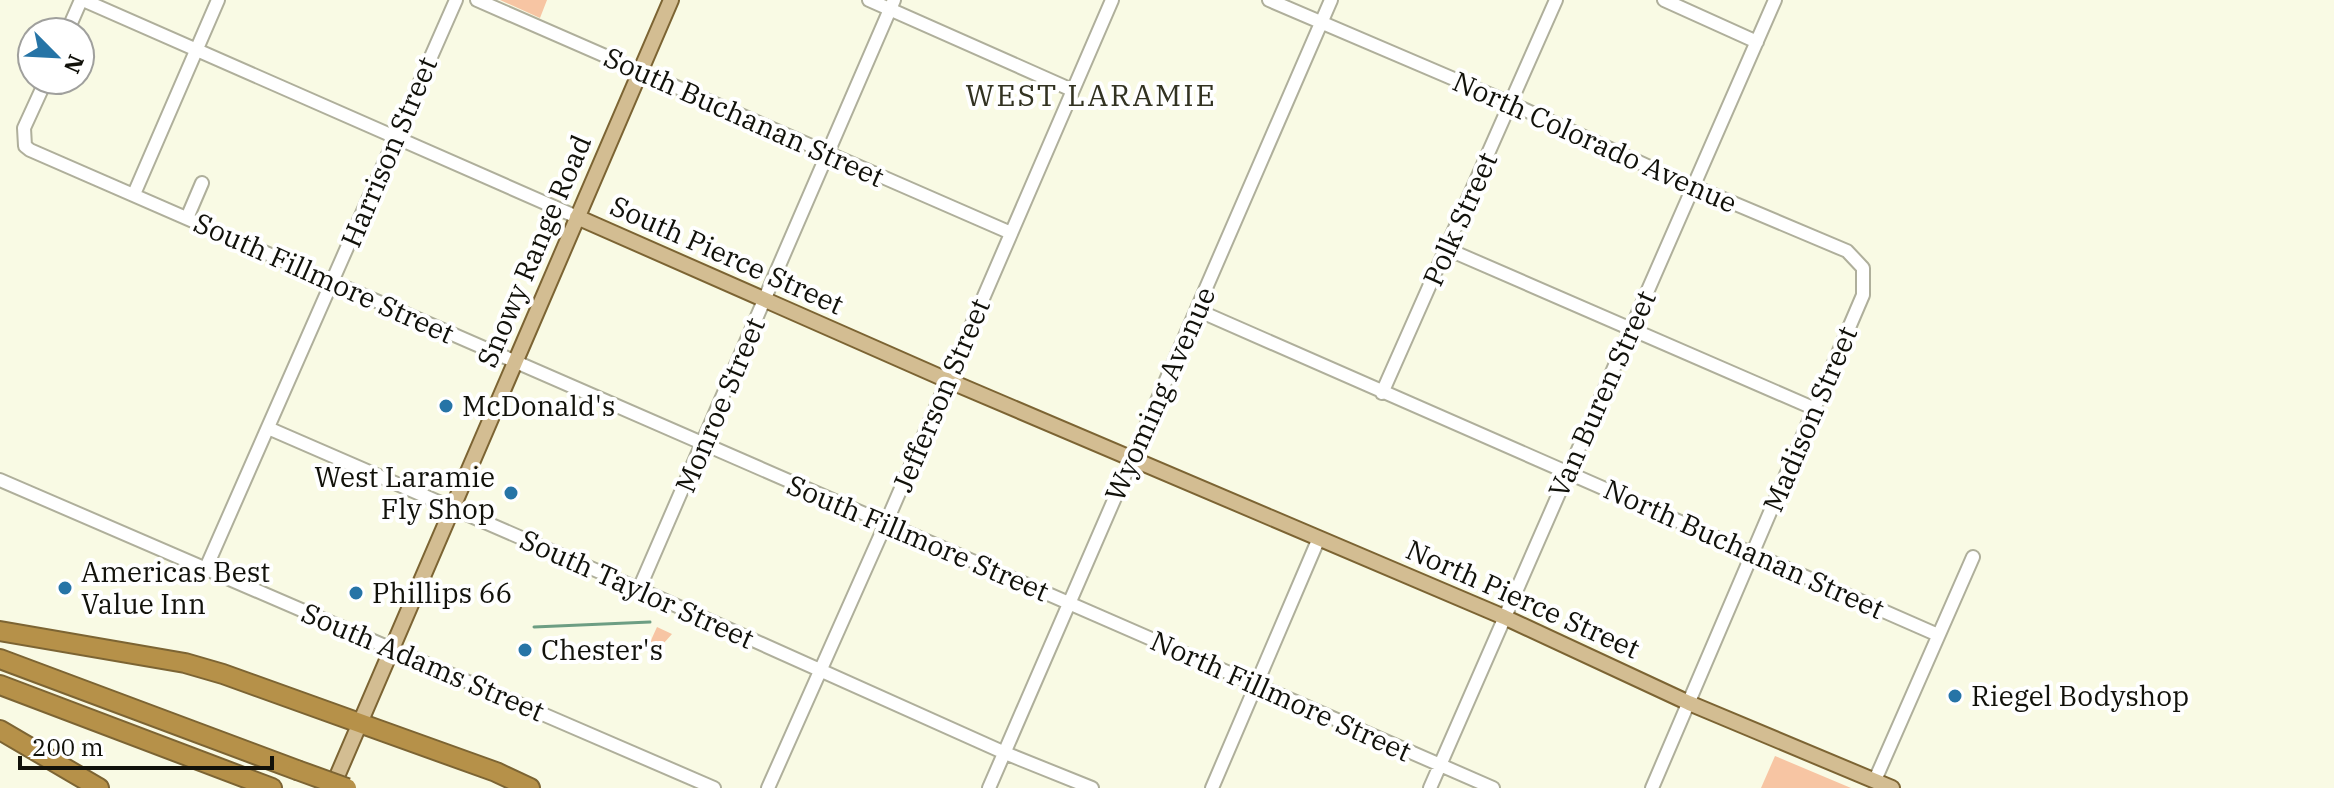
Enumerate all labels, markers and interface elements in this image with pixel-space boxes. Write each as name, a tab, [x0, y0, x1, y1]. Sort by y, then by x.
north arrow	[16, 16, 96, 96]
street label: South Buchanan Street	[598, 38, 890, 195]
text: N	[58, 50, 92, 78]
street label: Harrison Street	[332, 51, 445, 253]
street label: North Colorado Avenue	[1447, 62, 1743, 221]
district label: WEST LARAMIE	[965, 75, 1217, 114]
street label: Snowy Range Road	[468, 129, 599, 373]
street label: Polk Street	[1414, 146, 1505, 291]
street label: South Pierce Street	[605, 186, 850, 323]
street label: South Fillmore Street	[188, 204, 460, 352]
street label: Wyoming Avenue	[1096, 281, 1223, 507]
street label: Van Buren Street	[1539, 284, 1664, 503]
street label: Jefferson Street	[883, 292, 998, 497]
street label: Monroe Street	[666, 312, 773, 498]
street label: Madison Street	[1754, 320, 1865, 517]
place label: McDonald's	[462, 387, 615, 424]
marker: McDonald's	[437, 397, 455, 415]
place label: West Laramie Fly Shop	[314, 458, 495, 527]
street label: South Fillmore Street	[782, 466, 1055, 609]
street label: North Buchanan Street	[1598, 470, 1890, 627]
marker: West Laramie Fly Shop	[502, 484, 520, 502]
street label: South Taylor Street	[514, 520, 760, 657]
street label: North Pierce Street	[1401, 530, 1646, 667]
place label: Americas Best Value Inn	[81, 553, 270, 622]
place label: Phillips 66	[372, 574, 512, 611]
marker: Americas Best Value Inn	[56, 579, 74, 597]
marker: Phillips 66	[347, 584, 365, 602]
street label: South Adams Street	[296, 594, 550, 729]
street label: North Fillmore Street	[1145, 621, 1417, 770]
place label: Chester's	[541, 631, 663, 668]
marker: Chester's	[516, 641, 534, 659]
place label: Riegel Bodyshop	[1971, 677, 2189, 714]
marker: Riegel Bodyshop	[1946, 687, 1964, 705]
scale bar	[20, 720, 272, 770]
text: 200 m	[32, 731, 104, 763]

